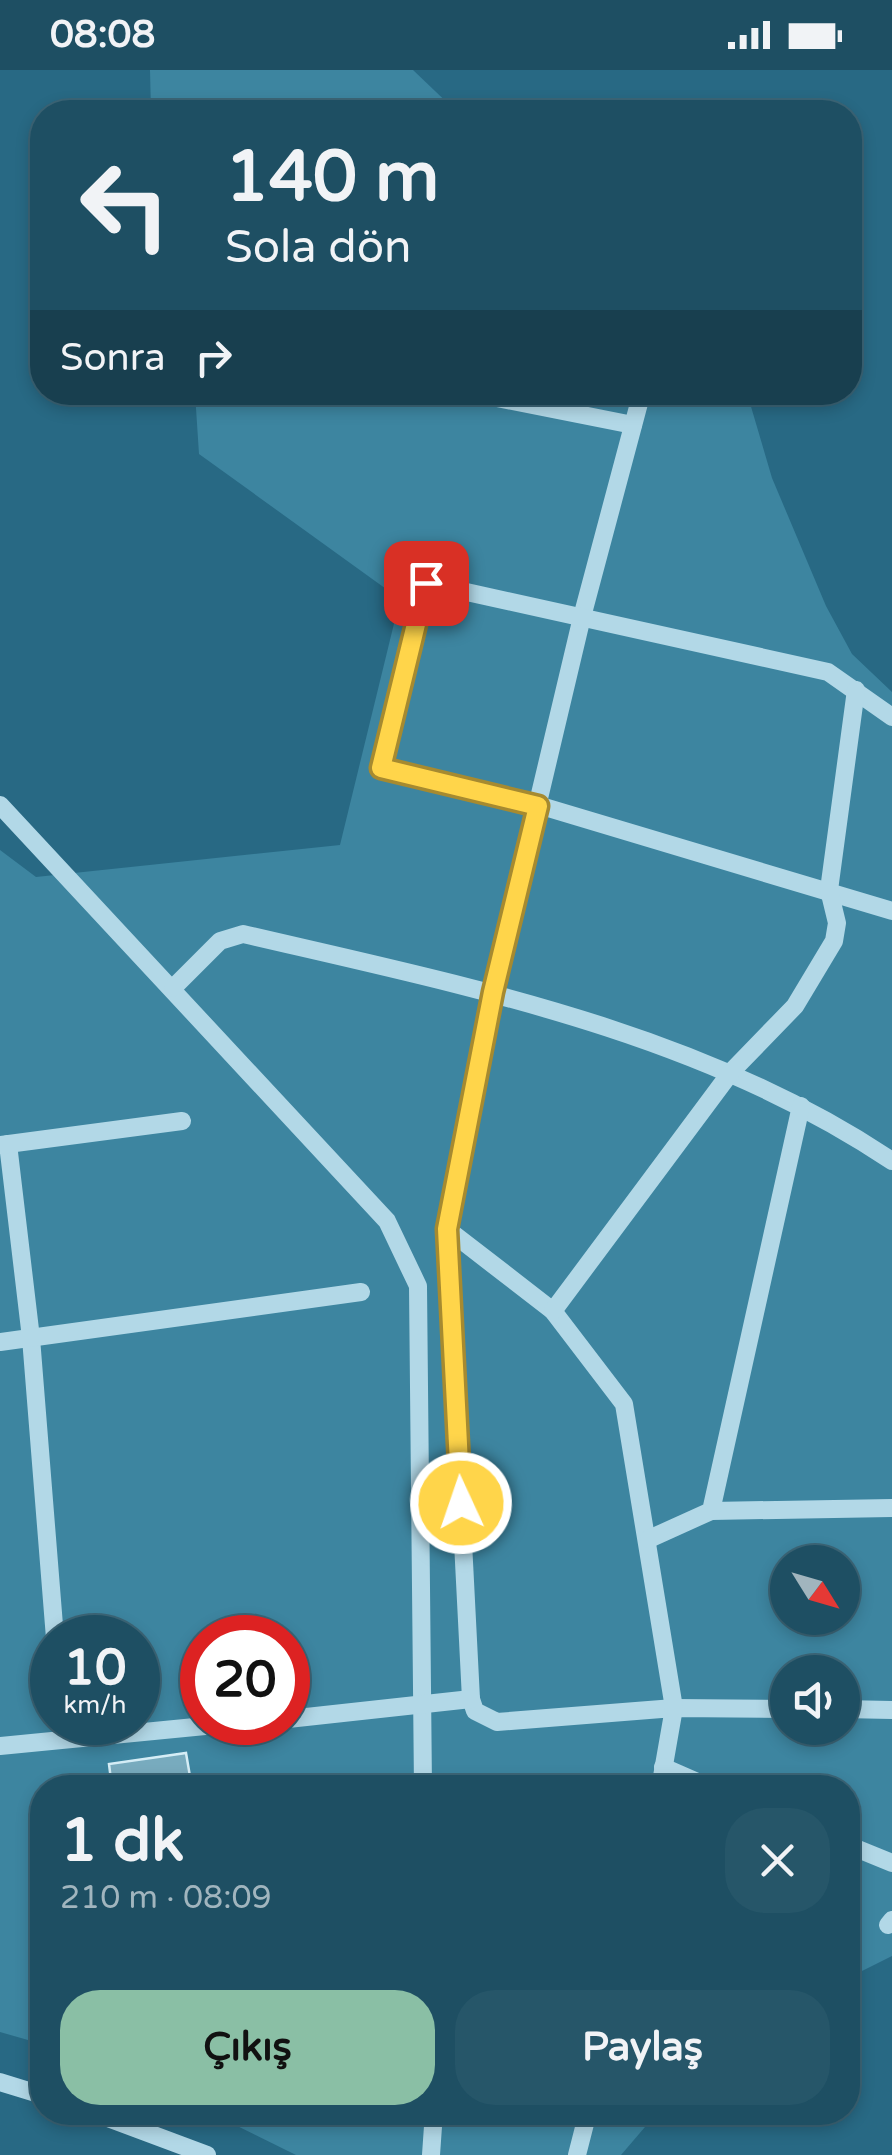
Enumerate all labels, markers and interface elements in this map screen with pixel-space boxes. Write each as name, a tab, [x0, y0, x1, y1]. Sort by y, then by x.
text: 08:08	[50, 12, 155, 58]
text: 140 m	[225, 136, 439, 220]
icon: left	[60, 140, 190, 270]
text: Sola dön	[225, 221, 411, 275]
icon: right	[186, 330, 241, 385]
text: Sonra	[60, 335, 166, 381]
pin	[384, 541, 469, 626]
icon: arrive	[399, 556, 454, 611]
position arrow	[409, 1451, 513, 1555]
north arrow	[770, 1545, 860, 1635]
map controls	[770, 1545, 860, 1745]
speed limit sign: 20	[180, 1615, 310, 1745]
text: 10	[64, 1638, 126, 1698]
button: sound	[770, 1655, 860, 1745]
text: km/h	[64, 1690, 126, 1720]
text: 1 dk	[60, 1805, 184, 1877]
button: close	[725, 1808, 830, 1913]
text: 210 m · 08:09	[60, 1879, 272, 1917]
button: Çıkış	[60, 1990, 435, 2105]
button: Paylaş	[455, 1990, 830, 2105]

